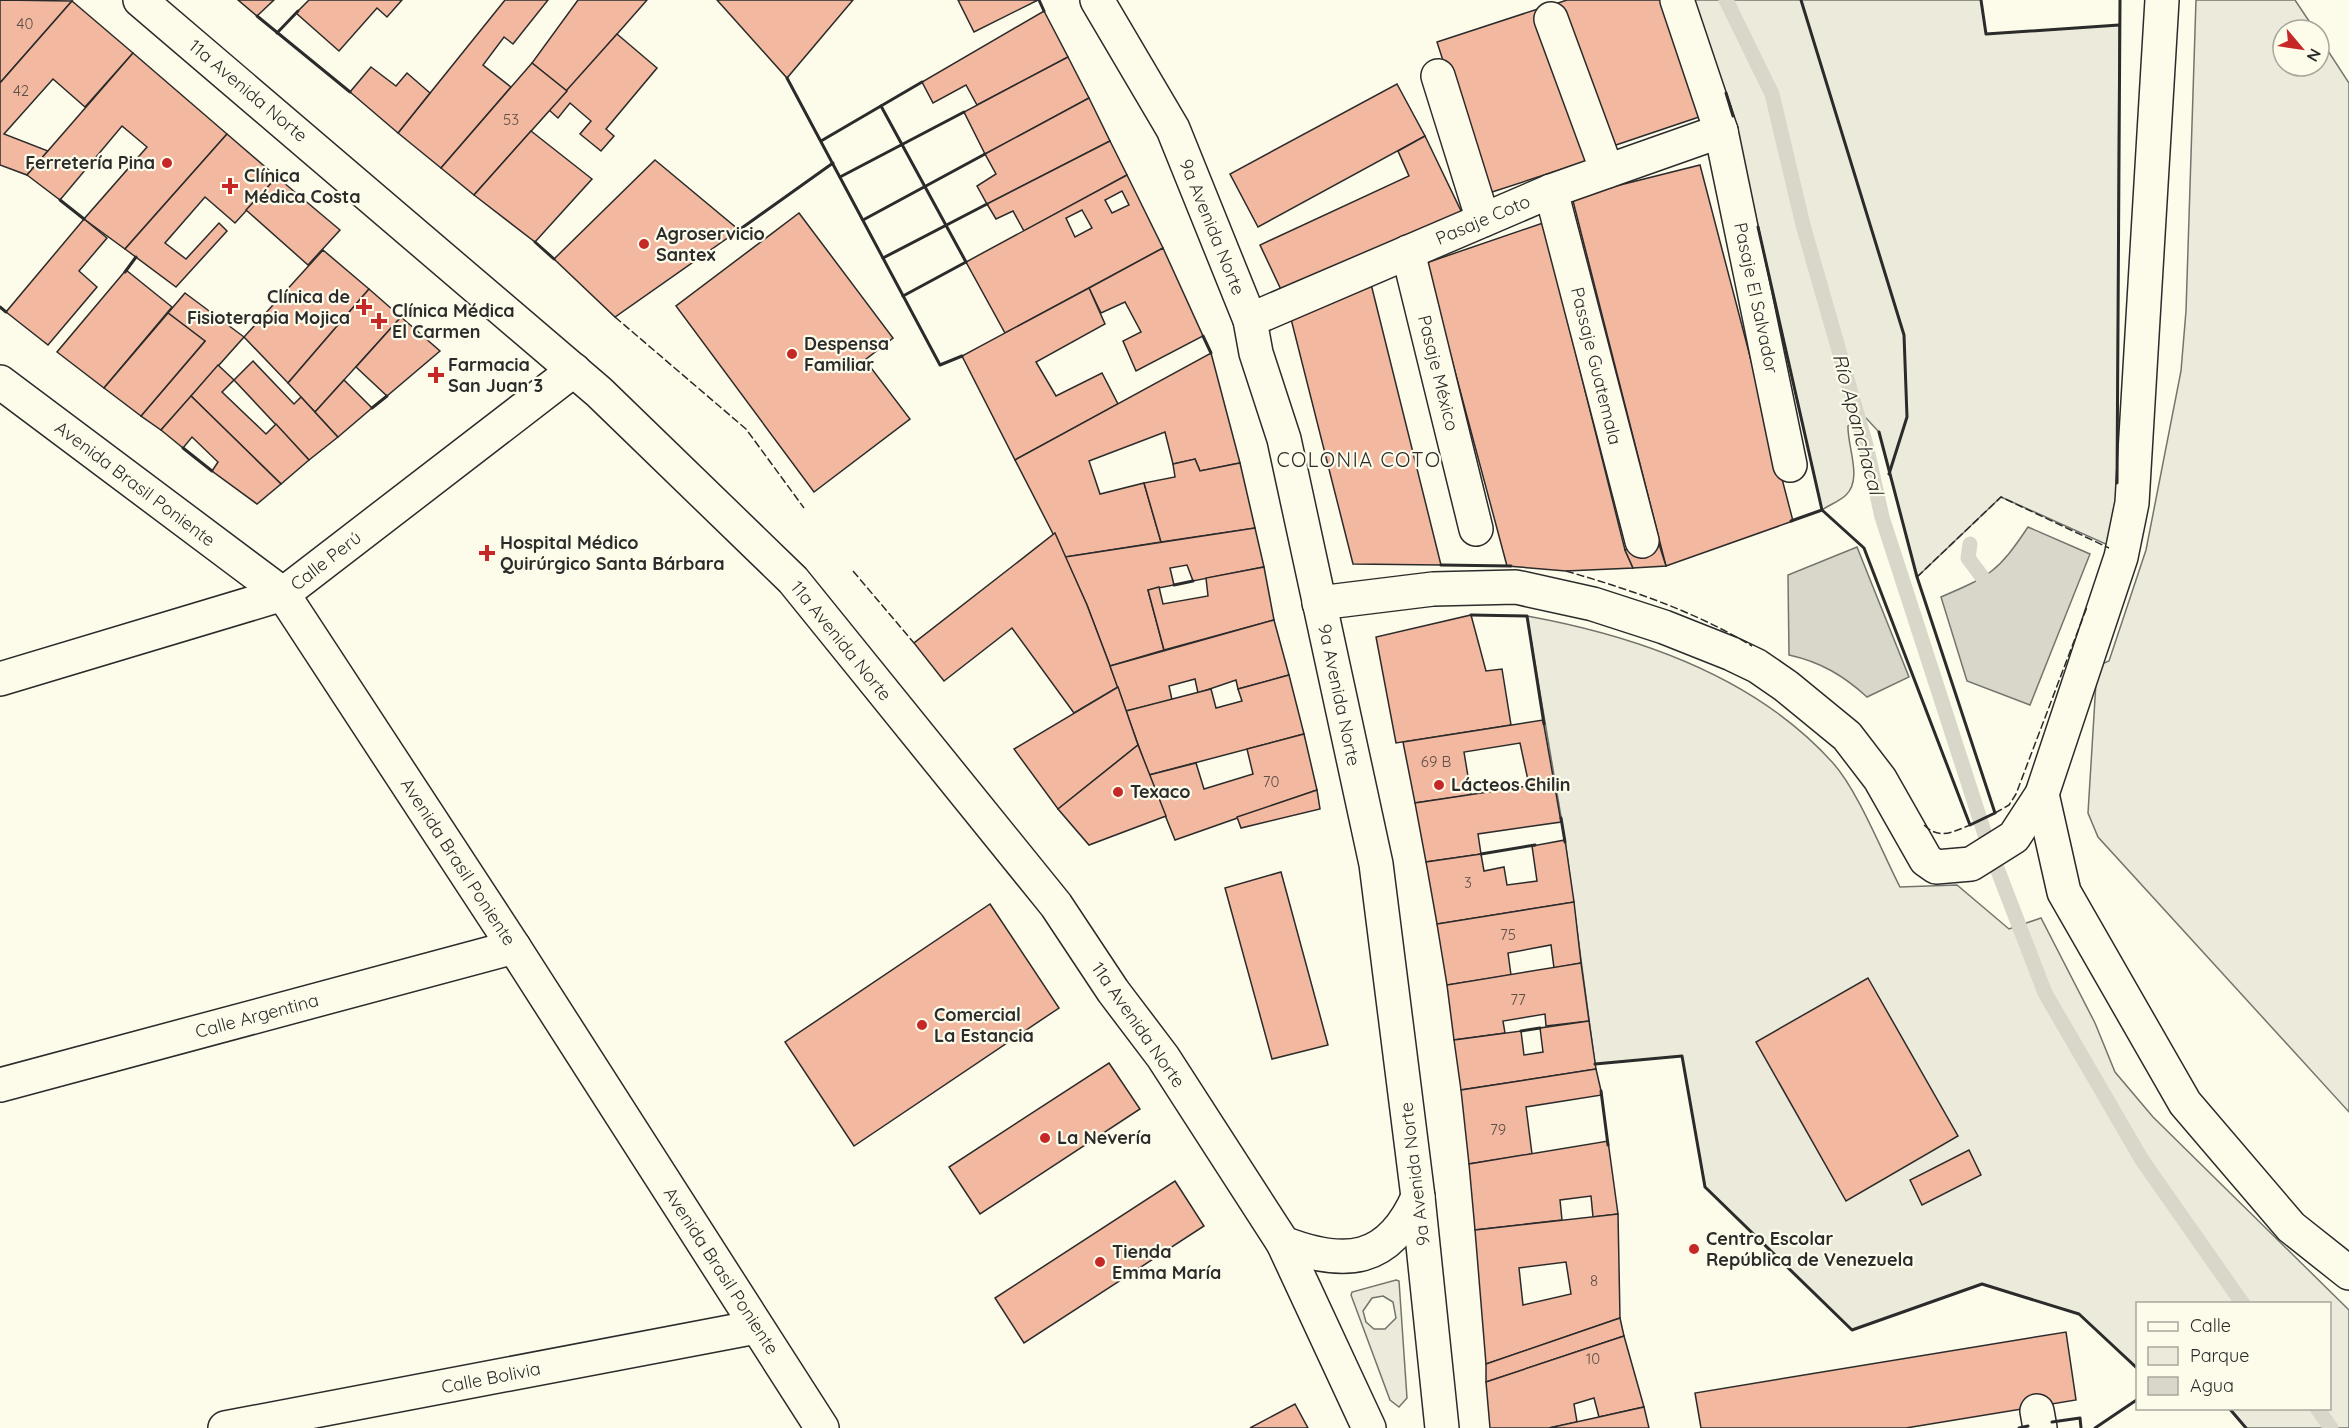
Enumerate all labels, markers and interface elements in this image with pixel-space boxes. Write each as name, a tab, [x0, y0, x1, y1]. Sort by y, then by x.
house number: 40	[17, 14, 33, 33]
north arrow	[2271, 18, 2331, 78]
street label: 11a Avenida Norte	[184, 34, 312, 147]
text: N	[2303, 45, 2326, 65]
house number: 42	[13, 81, 29, 100]
house number: 53	[503, 110, 519, 129]
place label: Ferretería Pina	[25, 151, 155, 174]
street label: 9a Avenida Norte	[1175, 155, 1250, 298]
marker: Ferretería Pina	[160, 156, 174, 170]
place label: Clínica Médica Costa	[244, 164, 360, 208]
marker: Clínica Médica Costa	[221, 177, 239, 195]
street label: Pasaje Coto	[1432, 189, 1534, 250]
street label: Pasaje El Salvador	[1729, 220, 1784, 376]
place label: Agroservicio Santex	[656, 222, 765, 266]
marker: Agroservicio Santex	[637, 237, 651, 251]
place label: Clínica de Fisioterapia Mojica	[187, 285, 350, 329]
street label: Passaje Guatemala	[1566, 285, 1627, 447]
marker: Clínica de Fisioterapia Mojica	[355, 298, 373, 316]
place label: Clínica Médica El Carmen	[392, 299, 515, 343]
marker: Clínica Médica El Carmen	[370, 312, 388, 330]
street label: Pasaje México	[1413, 313, 1464, 433]
place label: Despensa Familiar	[804, 332, 889, 376]
marker: Despensa Familiar	[785, 347, 799, 361]
water label: Río Apanchacal	[1828, 351, 1890, 499]
place label: Farmacia San Juan 3	[448, 353, 543, 397]
marker: Farmacia San Juan 3	[429, 368, 443, 382]
street label: Avenida Brasil Poniente	[51, 416, 220, 551]
district label: COLONIA COTO	[1276, 447, 1442, 472]
street label: Calle Perú	[286, 526, 366, 595]
place label: Hospital Médico Quirúrgico Santa Bárbara	[500, 531, 725, 575]
marker: Hospital Médico Quirúrgico Santa Bárbara	[478, 544, 496, 562]
street label: 11a Avenida Norte	[786, 576, 897, 705]
street label: 9a Avenida Norte	[1313, 622, 1366, 768]
house number: 69 B	[1421, 752, 1451, 771]
house number: 70	[1263, 772, 1279, 791]
place label: Lácteos Chilin	[1451, 773, 1571, 796]
street label: Avenida Brasil Poniente	[396, 774, 521, 950]
marker: Lácteos Chilin	[1432, 778, 1446, 792]
place label: Texaco	[1130, 780, 1190, 803]
marker: Texaco	[1111, 785, 1125, 799]
house number: 3	[1464, 873, 1472, 892]
house number: 75	[1500, 925, 1516, 944]
street label: 11a Avenida Norte	[1087, 958, 1190, 1092]
street label: Calle Argentina	[193, 988, 321, 1043]
house number: 77	[1510, 990, 1526, 1009]
place label: Comercial La Estancia	[934, 1003, 1034, 1047]
marker: Comercial La Estancia	[915, 1018, 929, 1032]
street label: 9a Avenida Norte	[1394, 1101, 1435, 1247]
house number: 79	[1490, 1120, 1506, 1139]
place label: La Nevería	[1057, 1126, 1151, 1149]
marker: La Nevería	[1038, 1131, 1052, 1145]
street label: Avenida Brasil Poniente	[659, 1183, 784, 1359]
place label: Centro Escolar República de Venezuela	[1706, 1227, 1914, 1271]
place label: Tienda Emma María	[1112, 1240, 1221, 1284]
marker: Centro Escolar República de Venezuela	[1687, 1242, 1701, 1256]
marker: Tienda Emma María	[1093, 1255, 1107, 1269]
house number: 8	[1590, 1271, 1598, 1290]
legend	[2136, 1302, 2331, 1410]
text: Calle	[2190, 1314, 2231, 1337]
text: Parque	[2190, 1344, 2249, 1367]
house number: 10	[1586, 1349, 1600, 1368]
street label: Calle Bolivia	[439, 1357, 543, 1398]
text: Agua	[2190, 1374, 2234, 1397]

